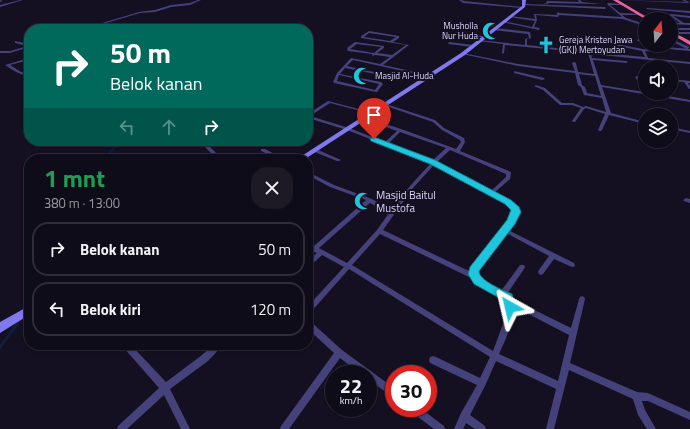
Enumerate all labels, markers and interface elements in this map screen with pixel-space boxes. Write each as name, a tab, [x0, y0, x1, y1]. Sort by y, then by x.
north arrow	[638, 12, 678, 52]
map controls	[638, 12, 678, 148]
place label: Musholla Nur Huda	[442, 19, 478, 42]
mosque icon: Musholla Nur Huda	[481, 21, 501, 41]
text: 50 m	[110, 31, 171, 74]
place label: Gereja Kristen Jawa (GKJ) Mertoyudan	[559, 33, 633, 56]
church icon: Gereja Kristen Jawa (GKJ) Mertoyudan	[536, 35, 556, 55]
icon: right	[44, 40, 96, 92]
button: sound	[638, 60, 678, 100]
mosque icon: Masjid Al-Huda	[352, 66, 372, 86]
place label: Masjid Al-Huda	[375, 69, 434, 82]
text: Belok kanan	[110, 70, 202, 97]
pin	[357, 98, 391, 139]
icon: arrive	[363, 104, 385, 126]
button: layers	[638, 108, 678, 148]
icon: left	[116, 116, 138, 138]
icon: ahead	[158, 116, 180, 138]
icon: right	[200, 116, 222, 138]
text: 1 mnt	[44, 160, 105, 196]
button: close	[251, 167, 293, 209]
place label: Masjid Baitul Mustofa	[376, 187, 436, 216]
mosque icon: Masjid Baitul Mustofa	[353, 191, 373, 211]
text: 380 m · 13:00	[44, 193, 120, 213]
icon: right	[46, 238, 68, 260]
text: Belok kanan	[80, 238, 160, 261]
text: 50 m	[258, 238, 291, 261]
position arrow	[489, 286, 531, 328]
icon: left	[46, 298, 68, 320]
text: Belok kiri	[80, 298, 141, 321]
text: 120 m	[250, 298, 291, 321]
speed limit sign: 30	[385, 365, 437, 417]
text: 22	[340, 370, 362, 401]
text: km/h	[340, 393, 362, 408]

